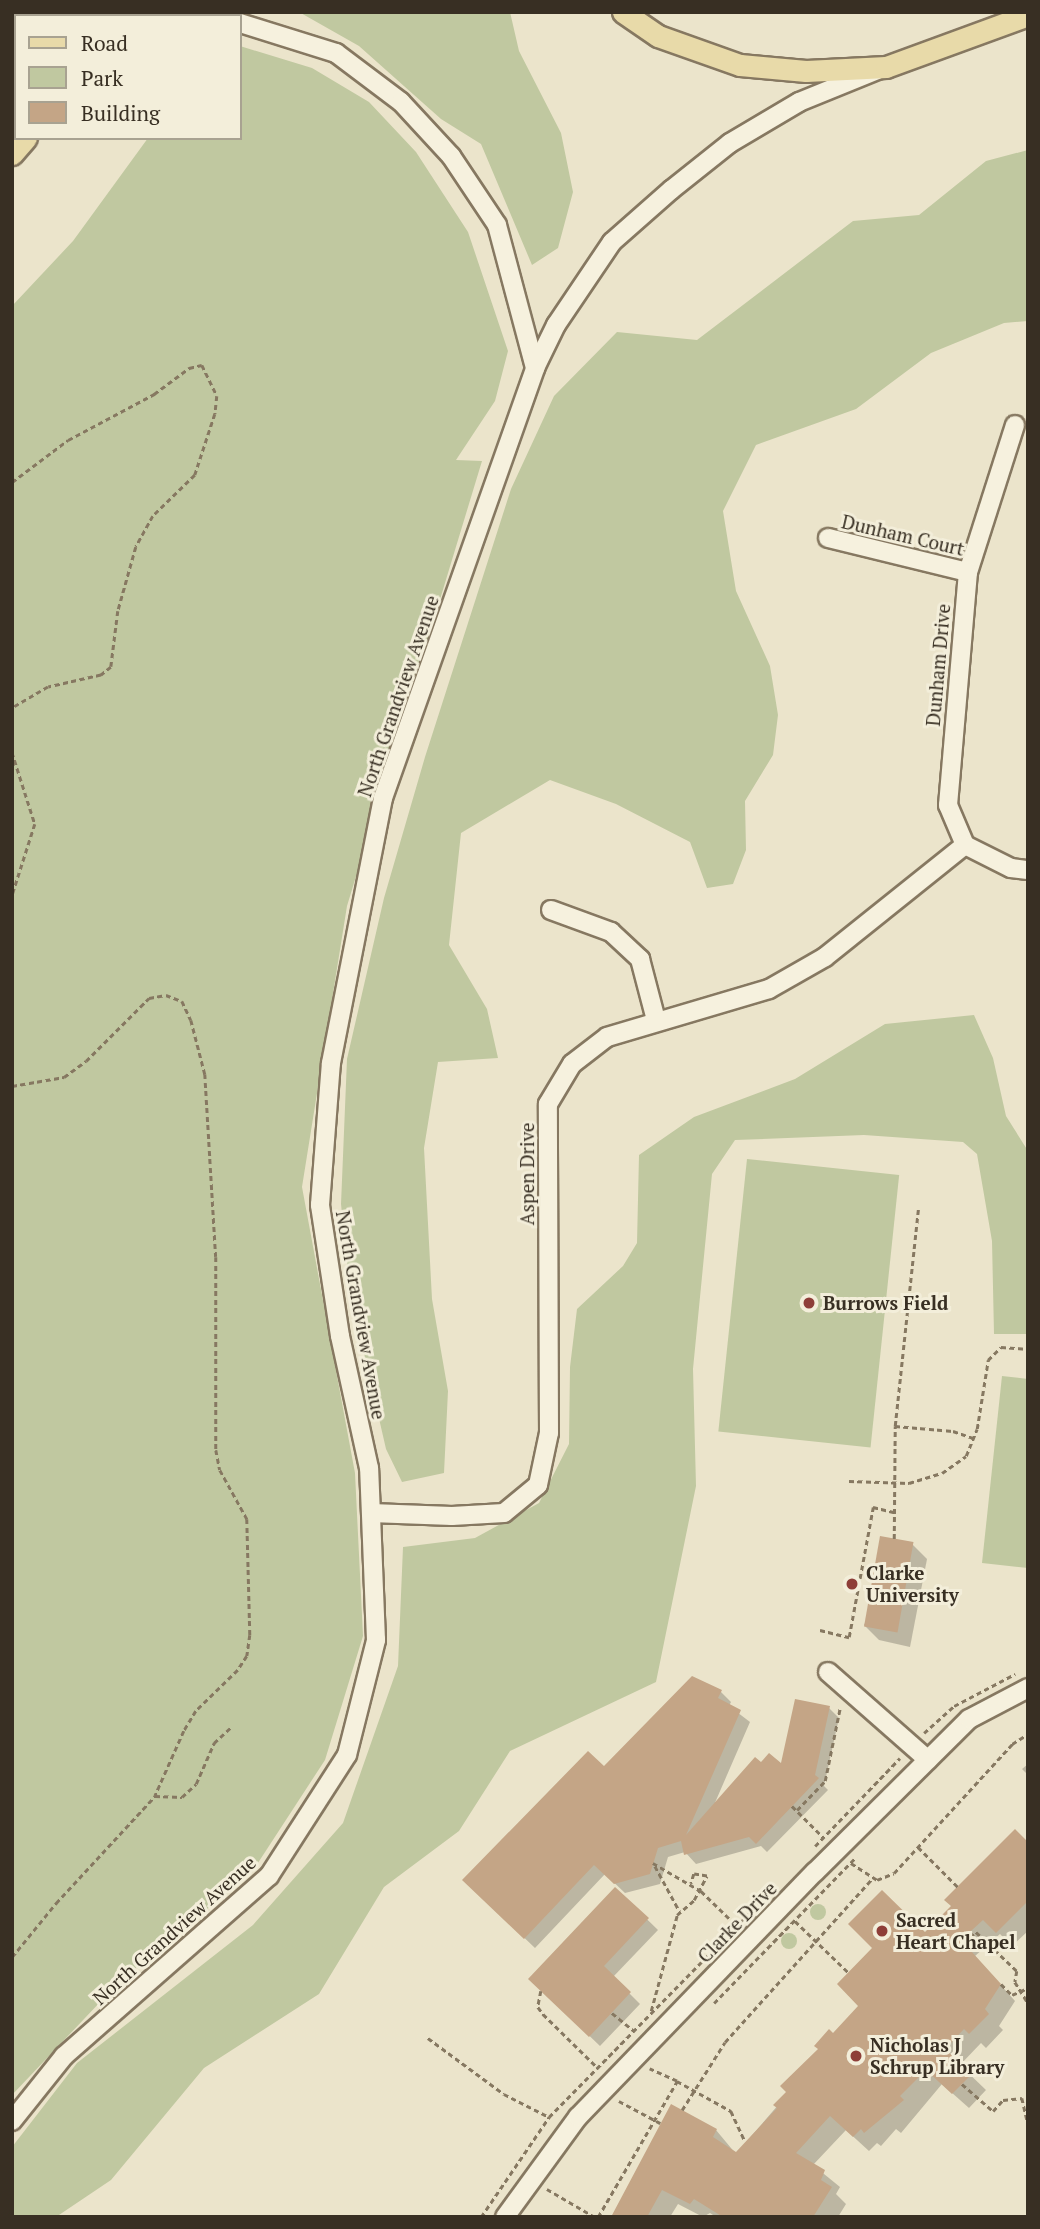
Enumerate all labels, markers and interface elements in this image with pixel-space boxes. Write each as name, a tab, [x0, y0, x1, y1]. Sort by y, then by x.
legend	[14, 14, 242, 140]
text: Road	[81, 29, 128, 57]
text: Park	[81, 64, 123, 92]
text: Building	[81, 99, 160, 127]
street label: Dunham Court	[840, 510, 966, 560]
street label: North Grandview Avenue	[353, 592, 443, 800]
street label: Dunham Drive	[921, 603, 955, 727]
street label: Aspen Drive	[516, 1123, 538, 1225]
street label: North Grandview Avenue	[331, 1209, 391, 1421]
place label: Burrows Field	[823, 1292, 948, 1314]
marker: Burrows Field	[801, 1295, 817, 1311]
place label: Clarke University	[866, 1562, 959, 1606]
marker: Clarke University	[844, 1576, 860, 1592]
street label: North Grandview Avenue	[88, 1851, 260, 2009]
street label: Clarke Drive	[693, 1877, 781, 1967]
place label: Sacred Heart Chapel	[896, 1909, 1016, 1953]
marker: Sacred Heart Chapel	[874, 1923, 890, 1939]
place label: Nicholas J Schrup Library	[870, 2034, 1004, 2078]
marker: Nicholas J Schrup Library	[848, 2048, 864, 2064]

